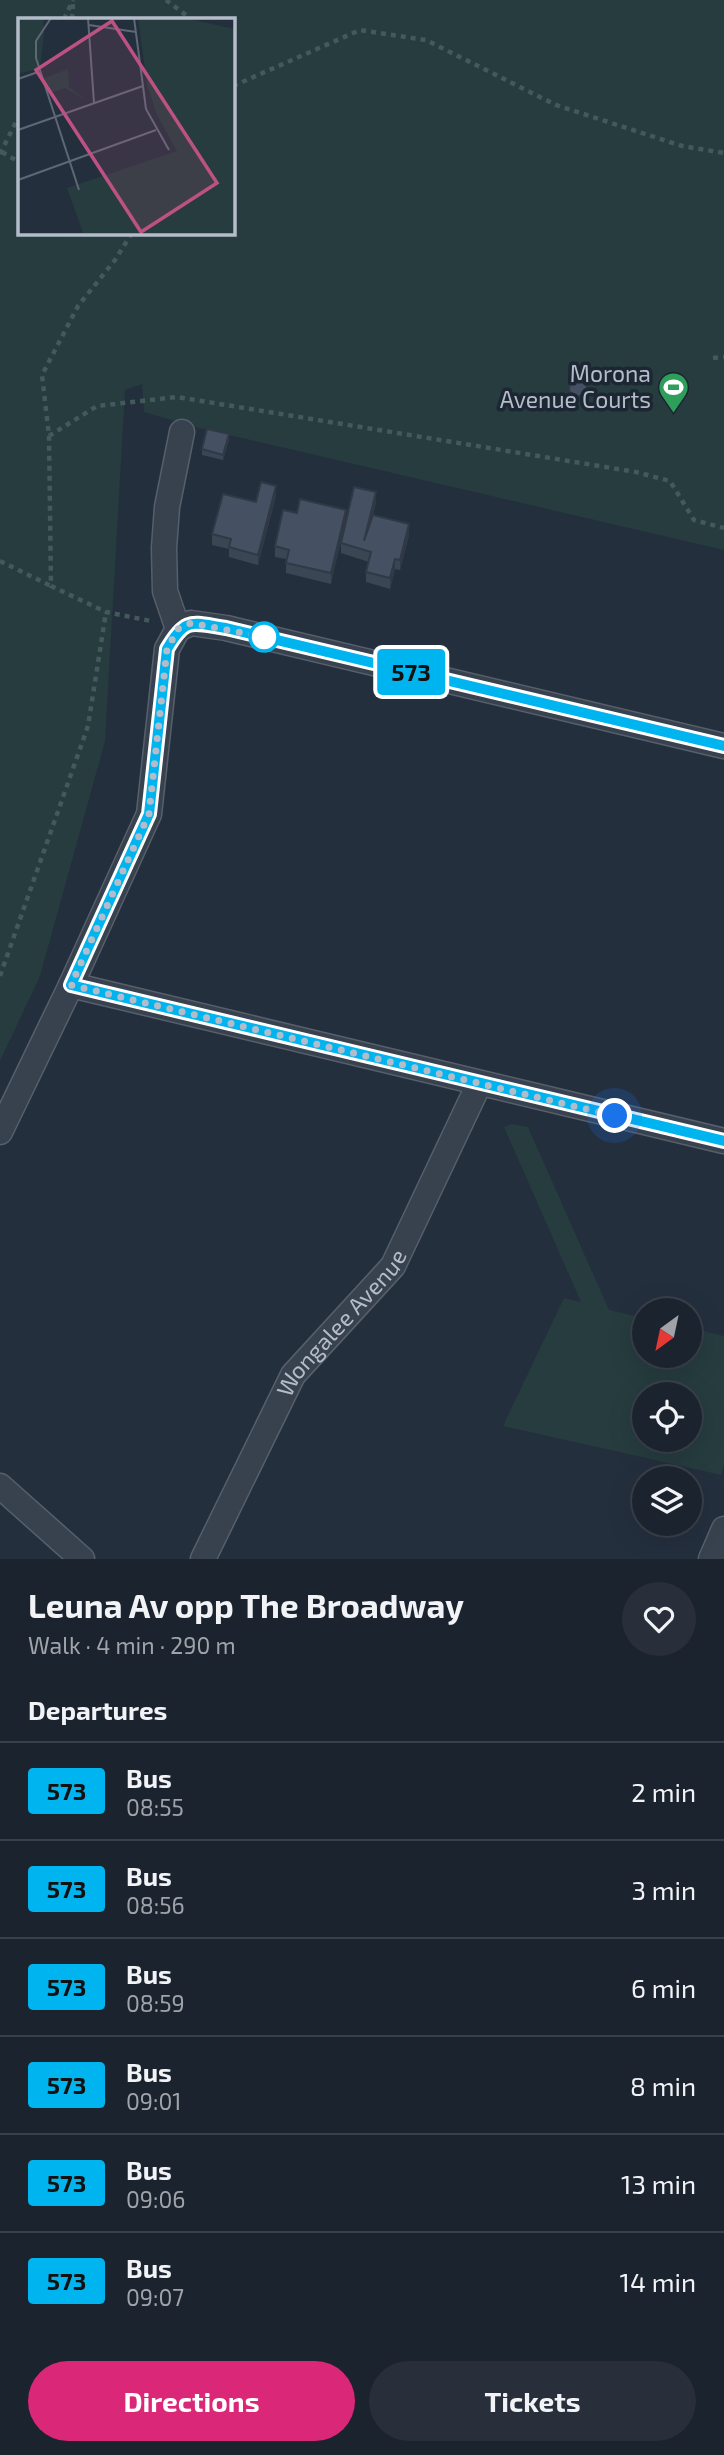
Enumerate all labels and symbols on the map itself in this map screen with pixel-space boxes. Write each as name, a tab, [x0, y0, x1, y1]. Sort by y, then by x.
inset map	[18, 18, 234, 234]
place label: Morona Avenue Courts	[500, 359, 651, 413]
sports icon: Morona Avenue Courts	[657, 370, 691, 414]
unlabelled marker	[249, 622, 279, 652]
line badge: 573	[371, 649, 451, 695]
your location	[597, 1098, 632, 1133]
street label: Wongalee Avenue	[270, 1245, 412, 1401]
north arrow	[632, 1298, 702, 1368]

